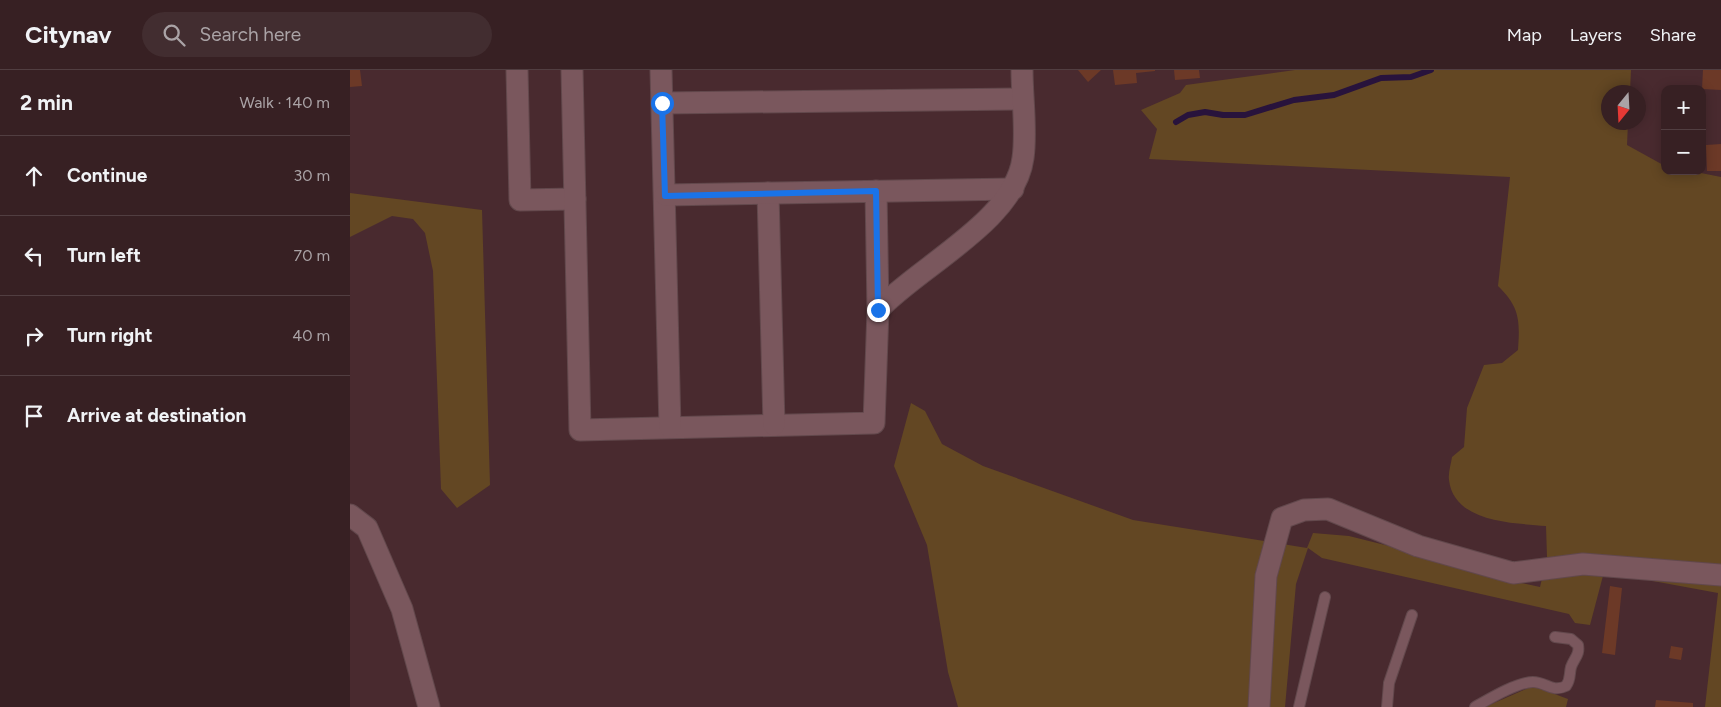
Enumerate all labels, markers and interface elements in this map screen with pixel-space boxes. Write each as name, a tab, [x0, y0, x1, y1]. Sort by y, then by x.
search box	[142, 12, 492, 57]
text: Citynav	[25, 20, 112, 49]
icon: search	[160, 21, 188, 49]
text: Search here	[200, 23, 301, 46]
text: Map	[1507, 24, 1542, 46]
text: Layers	[1570, 24, 1622, 46]
text: Share	[1650, 24, 1696, 46]
north arrow	[1601, 85, 1646, 130]
map controls	[1661, 85, 1706, 175]
button: +	[1661, 85, 1706, 130]
text: 2 min	[20, 90, 73, 115]
route start	[651, 92, 674, 115]
text: Walk · 140 m	[240, 93, 330, 112]
button: −	[1661, 130, 1706, 175]
icon: ahead	[20, 162, 48, 190]
text: Continue	[67, 164, 147, 187]
text: 30 m	[293, 166, 330, 185]
icon: left	[20, 242, 48, 270]
text: Turn left	[67, 244, 141, 267]
text: 70 m	[294, 246, 330, 265]
route end	[867, 299, 890, 322]
icon: right	[20, 322, 48, 350]
text: Turn right	[67, 324, 153, 347]
text: 40 m	[292, 326, 330, 345]
icon: arrive	[20, 402, 48, 430]
text: Arrive at destination	[67, 404, 246, 427]

